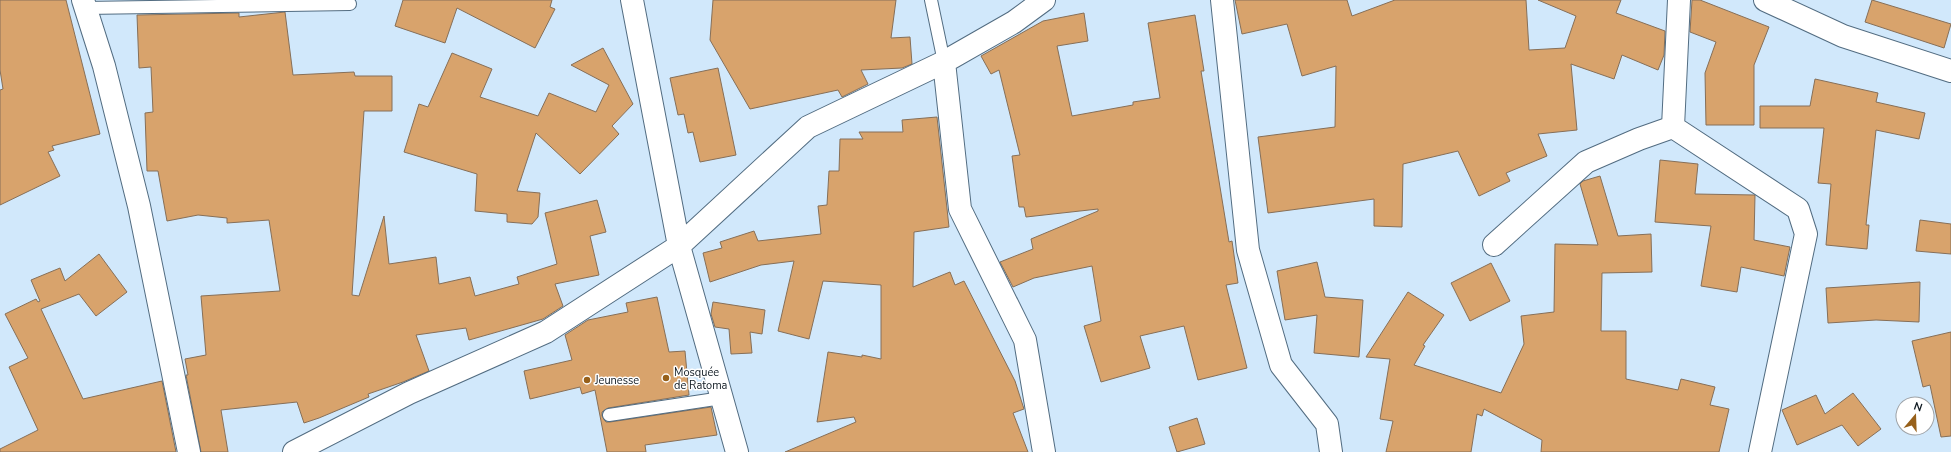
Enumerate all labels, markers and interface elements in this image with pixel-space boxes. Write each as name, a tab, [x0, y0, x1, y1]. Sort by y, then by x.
place label: Mosquée de Ratoma	[674, 365, 728, 393]
place label: Jeunesse	[594, 373, 639, 388]
marker: Mosquée de Ratoma	[661, 373, 671, 383]
marker: Jeunesse	[582, 375, 592, 385]
north arrow	[1895, 396, 1935, 436]
text: N	[1912, 399, 1924, 415]

